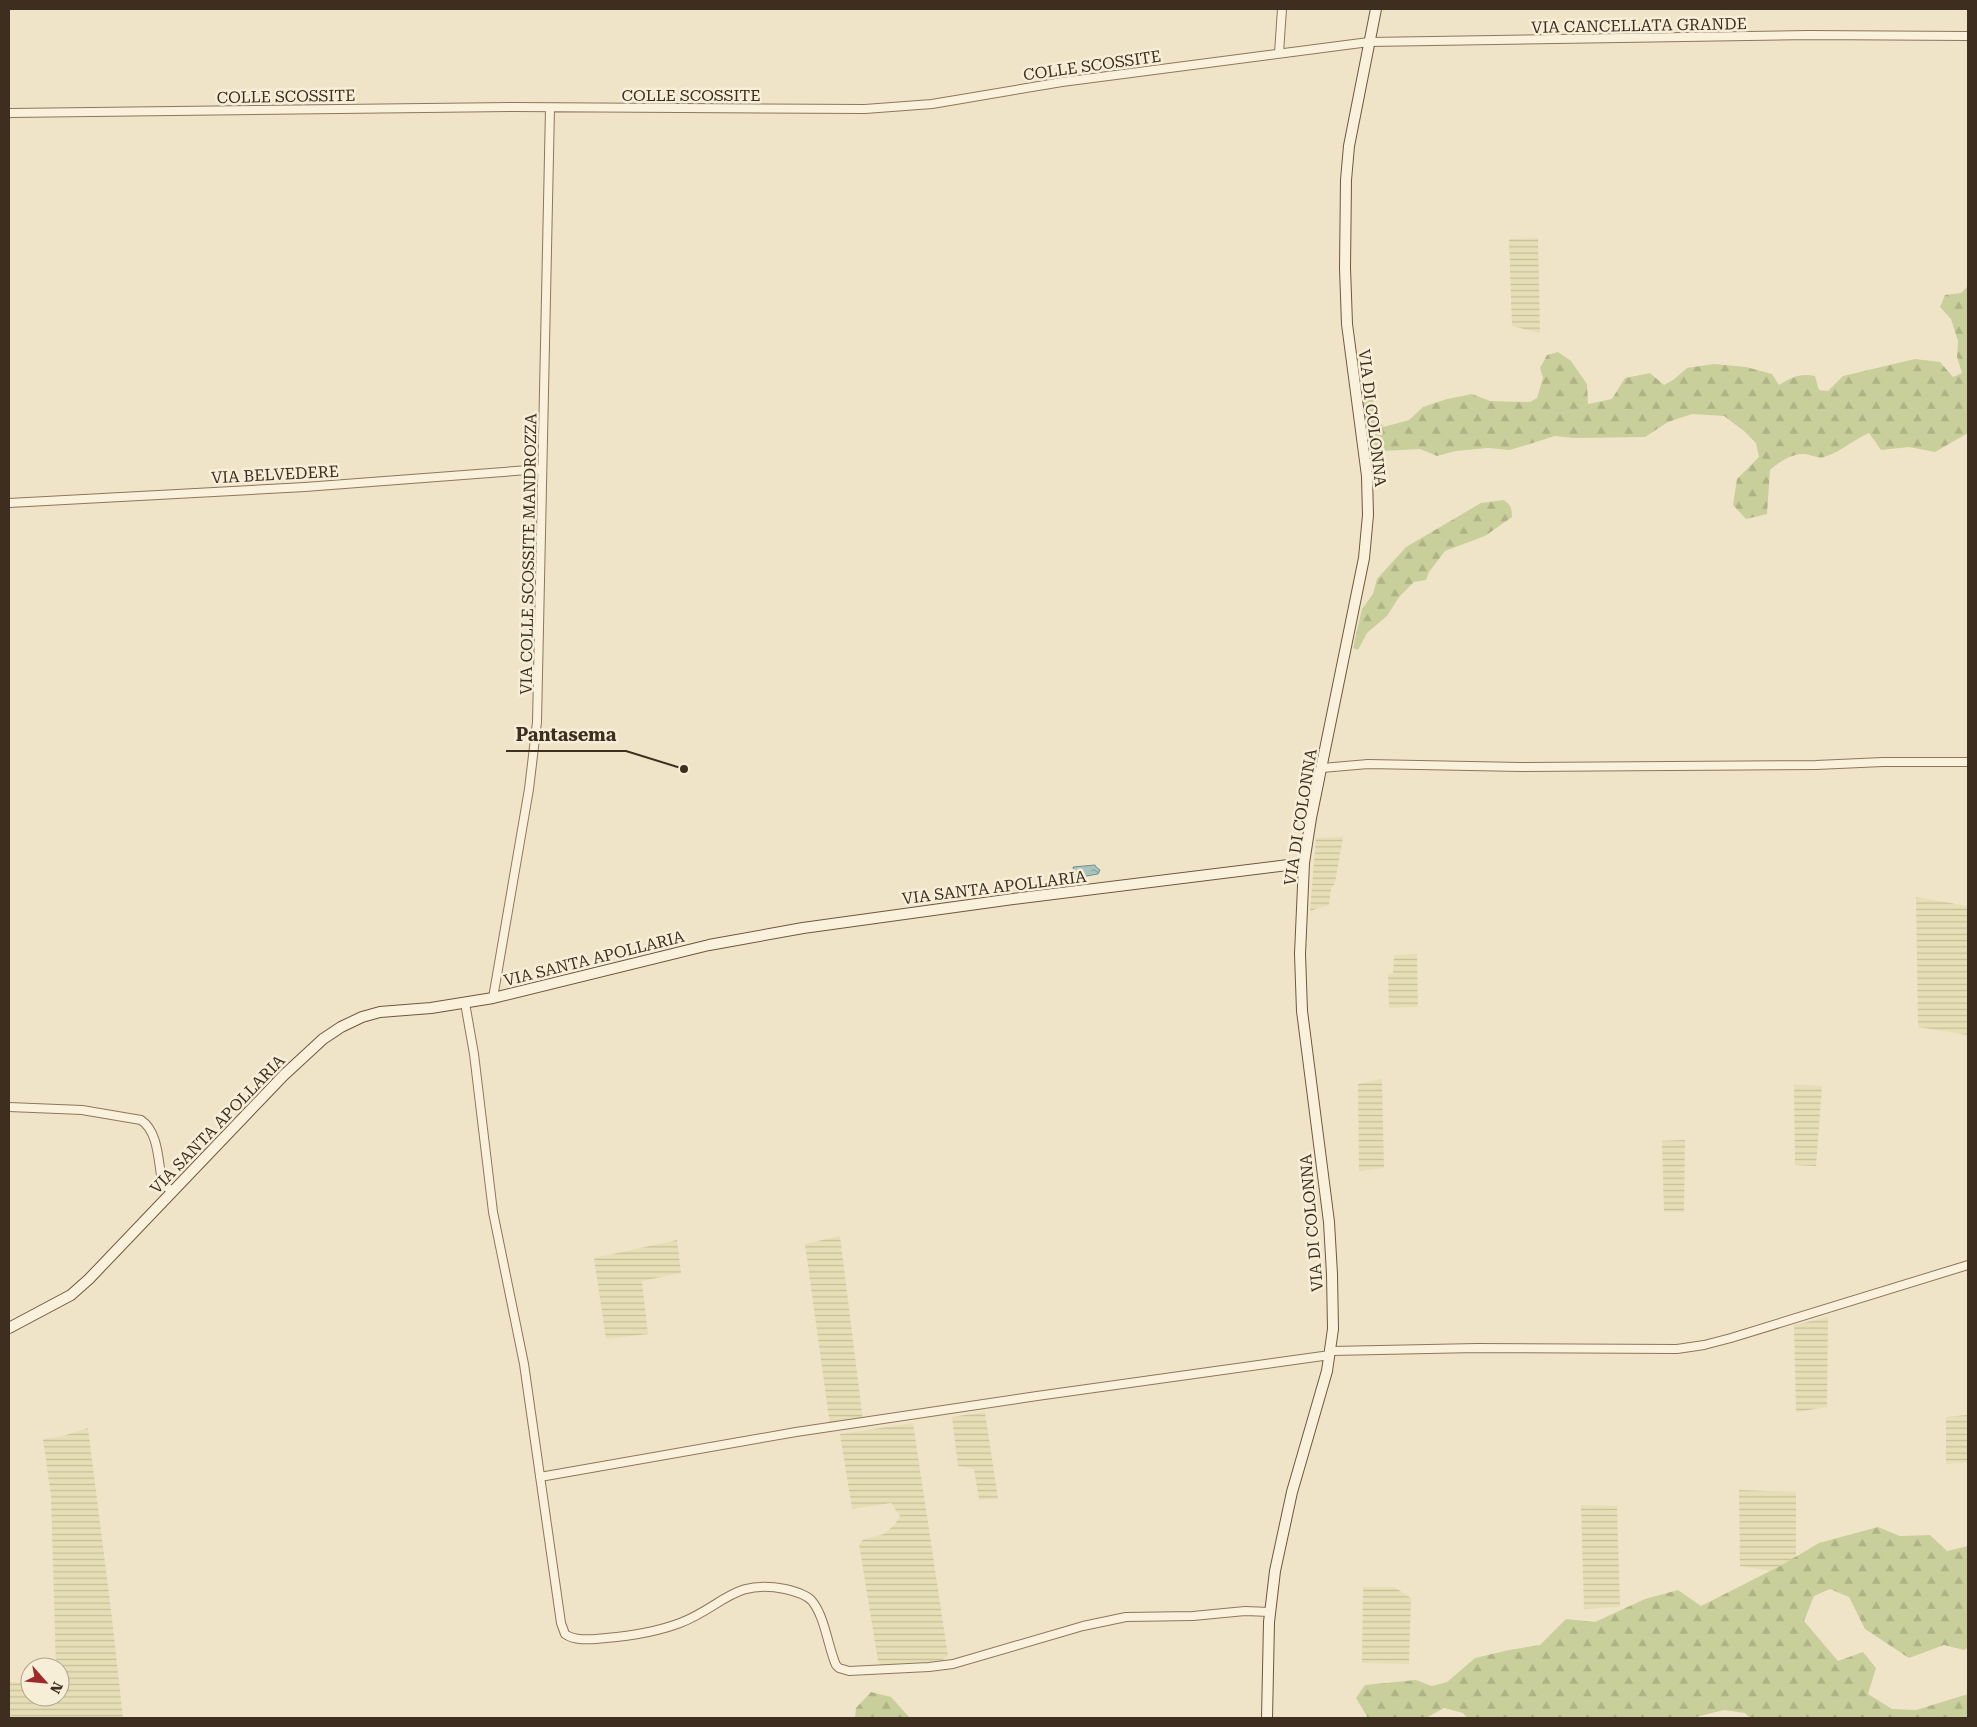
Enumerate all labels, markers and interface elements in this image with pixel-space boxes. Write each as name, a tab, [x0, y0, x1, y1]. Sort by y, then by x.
street label: VIA CANCELLATA GRANDE	[1531, 14, 1747, 37]
street label: COLLE SCOSSITE	[1022, 46, 1162, 85]
street label: COLLE SCOSSITE	[216, 86, 356, 107]
street label: COLLE SCOSSITE	[622, 86, 760, 105]
street label: VIA DI COLONNA	[1355, 348, 1390, 489]
street label: VIA COLLE SCOSSITE MANDROZZA	[517, 412, 540, 695]
street label: VIA BELVEDERE	[211, 462, 339, 487]
callout: Pantasema	[506, 718, 626, 751]
text: Pantasema	[516, 724, 617, 745]
street label: VIA DI COLONNA	[1280, 747, 1321, 887]
street label: VIA SANTA APOLLARIA	[901, 867, 1088, 908]
street label: VIA SANTA APOLLARIA	[502, 927, 687, 990]
street label: VIA SANTA APOLLARIA	[146, 1050, 289, 1198]
street label: VIA DI COLONNA	[1296, 1152, 1327, 1293]
north arrow	[20, 1657, 70, 1707]
text: N	[47, 1679, 66, 1697]

